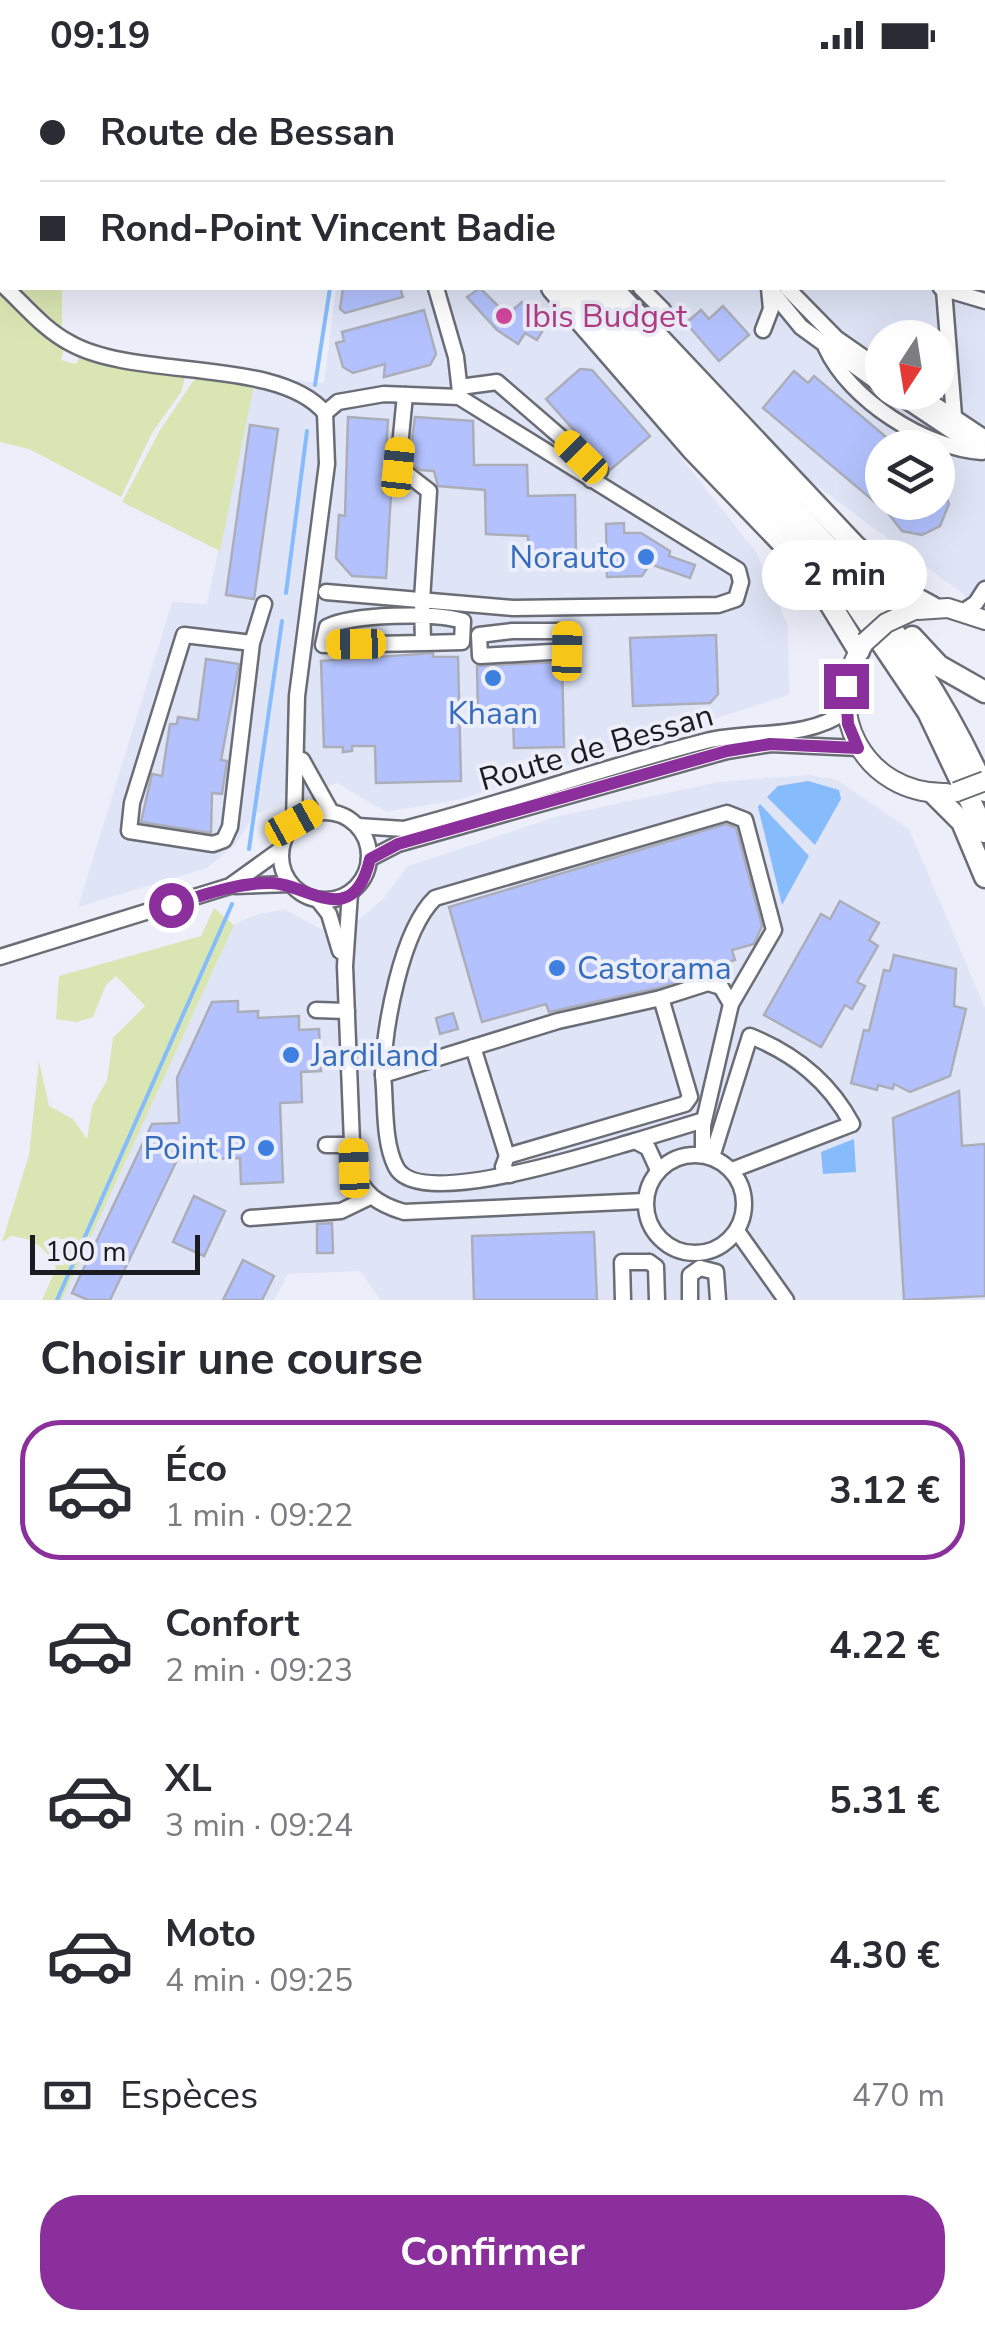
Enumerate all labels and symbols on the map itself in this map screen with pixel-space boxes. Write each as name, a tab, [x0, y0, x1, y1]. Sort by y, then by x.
place label: Ibis Budget	[524, 295, 688, 338]
marker: Ibis Budget	[493, 305, 515, 327]
north arrow	[865, 320, 955, 410]
car	[549, 425, 613, 489]
car	[380, 436, 416, 498]
place label: Norauto	[509, 536, 626, 579]
callout: 2 min	[764, 541, 928, 611]
marker: Norauto	[635, 546, 657, 568]
car	[551, 621, 583, 681]
car	[326, 628, 386, 660]
route end	[824, 664, 869, 709]
marker: Khaan	[482, 667, 504, 689]
place label: Khaan	[448, 692, 538, 735]
street label: Route de Bessan	[474, 694, 718, 801]
car	[260, 795, 328, 851]
route start	[149, 883, 194, 928]
place label: Castorama	[577, 947, 732, 990]
marker: Castorama	[546, 957, 568, 979]
place label: Jardiland	[310, 1034, 439, 1077]
marker: Jardiland	[280, 1044, 302, 1066]
place label: Point P	[143, 1127, 246, 1170]
marker: Point P	[255, 1137, 277, 1159]
car	[338, 1137, 370, 1199]
scale bar	[30, 1230, 200, 1274]

